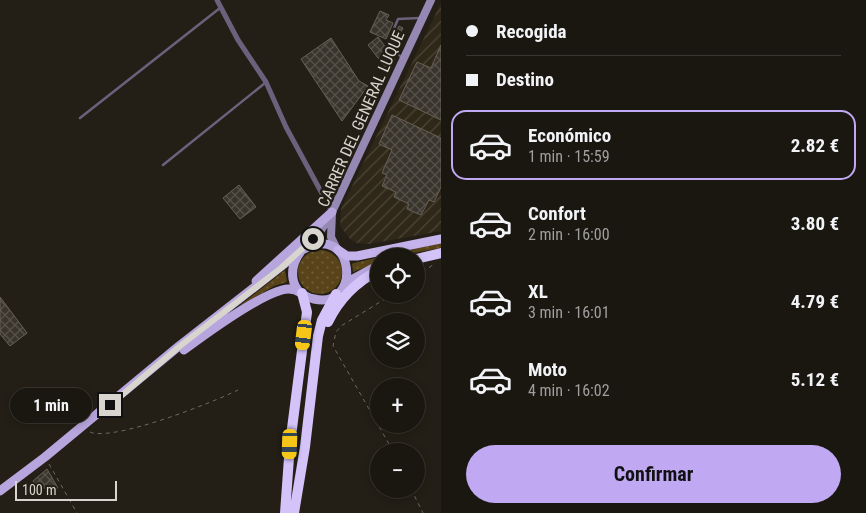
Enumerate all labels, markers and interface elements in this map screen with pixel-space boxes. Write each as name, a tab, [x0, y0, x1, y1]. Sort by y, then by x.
text: Recogida	[496, 20, 567, 43]
street label: CARRER DEL GENERAL LUQUE	[314, 28, 408, 210]
text: Destino	[496, 68, 554, 91]
icon: car	[468, 123, 513, 168]
text: Económico	[528, 124, 611, 147]
text: 2.82 €	[791, 134, 839, 157]
text: 1 min · 15:59	[528, 147, 610, 166]
icon: car	[468, 201, 513, 246]
text: Confort	[528, 202, 586, 225]
text: 3.80 €	[791, 212, 839, 235]
text: 2 min · 16:00	[528, 225, 610, 244]
route start	[302, 228, 324, 250]
map controls	[370, 248, 425, 498]
button: locate	[370, 248, 425, 303]
icon: car	[468, 279, 513, 324]
text: XL	[528, 280, 548, 303]
text: 4.79 €	[791, 290, 839, 313]
text: 3 min · 16:01	[528, 303, 610, 322]
button: layers	[370, 313, 425, 368]
car	[294, 319, 313, 351]
icon: car	[468, 357, 513, 402]
text: Moto	[528, 358, 567, 381]
text: 5.12 €	[791, 368, 839, 391]
button: +	[370, 378, 425, 433]
text: 4 min · 16:02	[528, 381, 610, 400]
callout: 1 min	[10, 388, 92, 422]
route end	[99, 394, 121, 416]
text: 1 min	[33, 396, 69, 415]
car	[281, 429, 298, 459]
button: −	[370, 443, 425, 498]
button: Confirmar	[466, 445, 841, 503]
scale bar	[15, 478, 118, 501]
text: 100 m	[22, 482, 57, 498]

